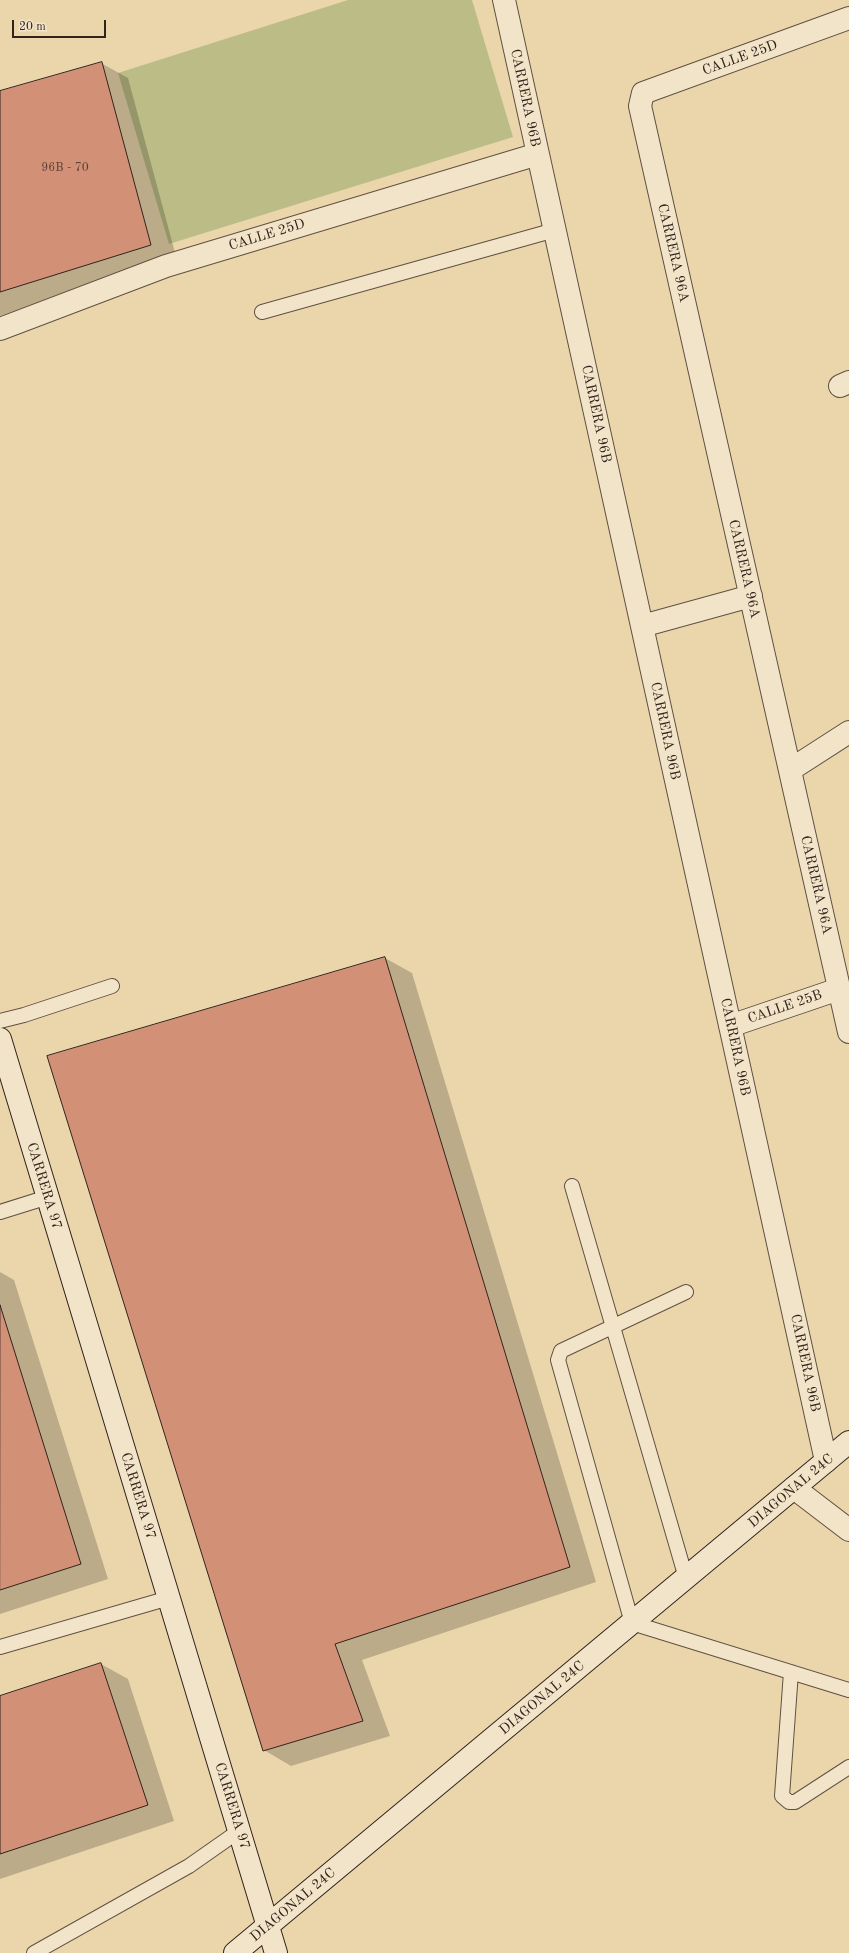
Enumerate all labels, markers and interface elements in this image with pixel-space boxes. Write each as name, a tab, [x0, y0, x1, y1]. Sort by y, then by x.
scale bar	[14, 12, 108, 38]
text: 20 m	[19, 21, 46, 33]
street label: CALLE 25D	[700, 37, 780, 79]
street label: CARRERA 96B	[506, 48, 544, 148]
house number: 96B - 70	[41, 161, 89, 175]
street label: CARRERA 96A	[653, 202, 693, 304]
street label: CALLE 25D	[227, 215, 307, 255]
street label: CARRERA 96B	[577, 364, 615, 464]
street label: CARRERA 96A	[724, 518, 764, 620]
street label: CARRERA 96B	[646, 681, 684, 781]
street label: CARRERA 96A	[796, 834, 836, 936]
street label: CALLE 25B	[746, 986, 824, 1028]
street label: CARRERA 96B	[716, 997, 754, 1097]
street label: CARRERA 97	[23, 1141, 65, 1231]
street label: CARRERA 96B	[786, 1313, 824, 1413]
street label: DIAGONAL 24C	[745, 1450, 837, 1532]
street label: CARRERA 97	[117, 1451, 159, 1541]
street label: DIAGONAL 24C	[496, 1657, 588, 1739]
street label: CARRERA 97	[211, 1761, 253, 1851]
street label: DIAGONAL 24C	[247, 1864, 339, 1946]

